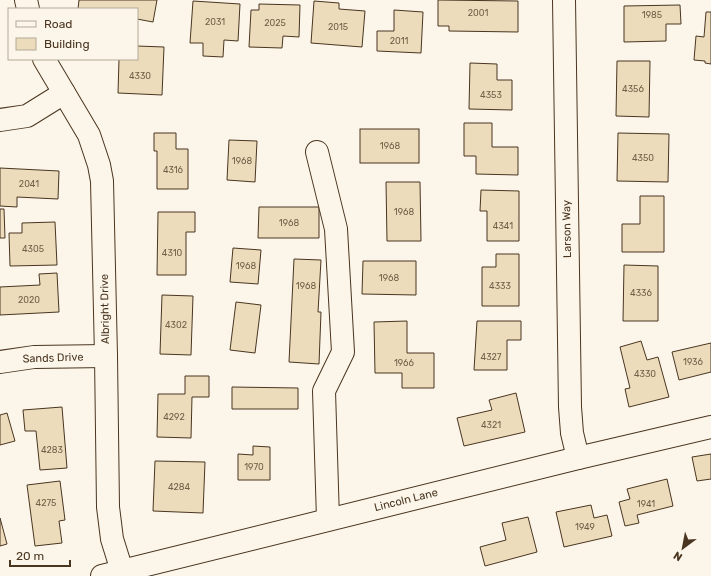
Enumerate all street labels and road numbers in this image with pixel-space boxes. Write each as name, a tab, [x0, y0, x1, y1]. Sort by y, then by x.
street label: Larson Way	[560, 200, 574, 258]
street label: Albright Drive	[98, 274, 112, 344]
street label: Sands Drive	[22, 350, 84, 366]
street label: Lincoln Lane	[373, 486, 439, 514]

